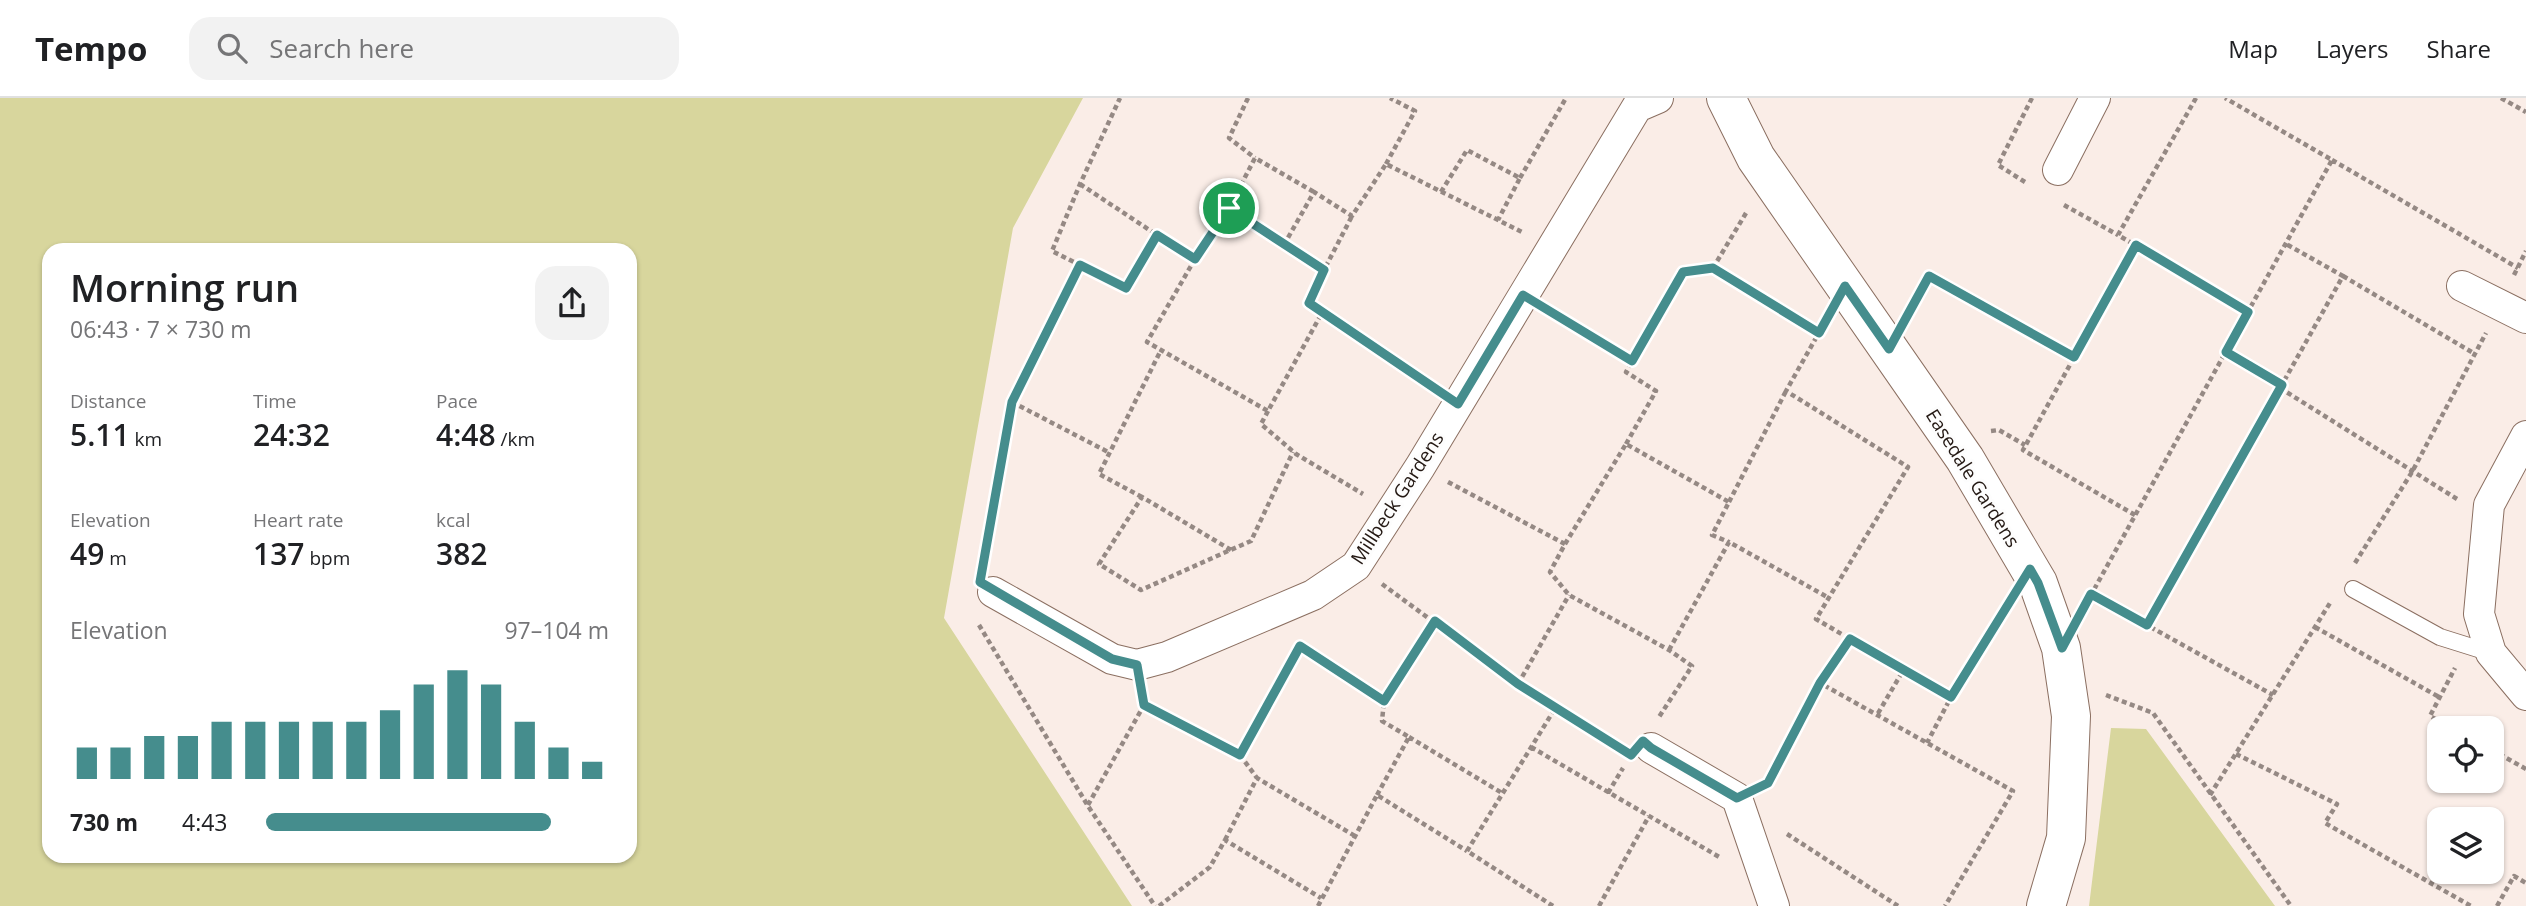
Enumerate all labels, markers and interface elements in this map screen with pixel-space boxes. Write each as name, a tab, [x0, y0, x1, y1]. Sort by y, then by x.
search box	[189, 17, 679, 80]
text: Tempo	[35, 26, 147, 71]
icon: search	[213, 29, 251, 67]
text: Search here	[269, 30, 414, 66]
text: Map	[2228, 32, 2278, 65]
text: Layers	[2316, 32, 2389, 65]
text: Share	[2427, 32, 2491, 65]
pin	[1199, 178, 1259, 238]
icon: arrive	[1210, 189, 1248, 227]
text: Morning run	[70, 261, 299, 313]
button: share	[535, 266, 609, 340]
text: 06:43 · 7 × 730 m	[70, 313, 252, 345]
text: Distance	[70, 388, 146, 414]
text: Time	[253, 388, 297, 414]
text: Pace	[436, 388, 478, 414]
street label: Easedale Gardens	[1920, 404, 2026, 552]
text: 5.11	[70, 414, 130, 455]
text: 24:32	[253, 414, 330, 455]
text: 4:48	[436, 414, 496, 455]
text: km	[130, 426, 162, 452]
text: /km	[496, 426, 535, 452]
street label: Millbeck Gardens	[1344, 427, 1450, 569]
text: Elevation	[70, 507, 151, 533]
text: Heart rate	[253, 507, 343, 533]
text: kcal	[436, 507, 470, 533]
text: 49	[70, 533, 104, 574]
text: 137	[253, 533, 304, 574]
text: 382	[436, 533, 487, 574]
text: m	[104, 545, 127, 571]
text: bpm	[304, 545, 350, 571]
text: Elevation	[70, 614, 168, 646]
text: 97–104 m	[504, 614, 609, 646]
map controls	[2427, 716, 2504, 884]
button: locate	[2427, 716, 2504, 793]
text: 730 m	[70, 806, 138, 838]
text: 4:43	[182, 806, 228, 838]
button: layers	[2427, 807, 2504, 884]

